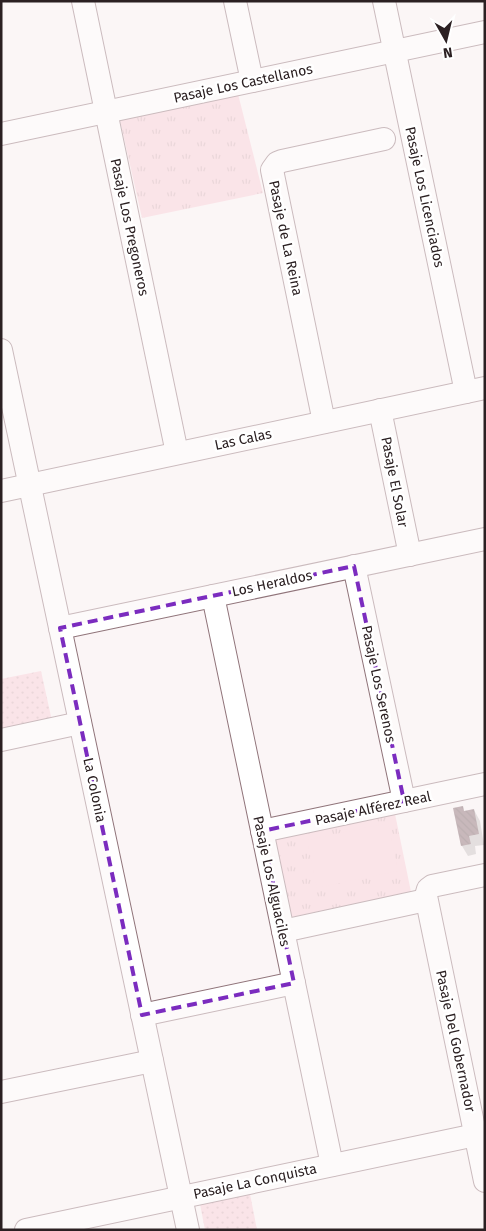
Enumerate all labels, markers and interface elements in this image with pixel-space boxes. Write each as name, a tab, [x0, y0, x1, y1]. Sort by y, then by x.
north arrow	[421, 15, 471, 65]
text: N	[442, 43, 454, 61]
street label: Pasaje Los Castellanos	[172, 60, 315, 107]
street label: Pasaje Los Licenciados	[401, 125, 448, 270]
street label: Pasaje Los Pregoneros	[107, 157, 152, 298]
street label: Pasaje de La Reina	[265, 179, 306, 297]
street label: Las Calas	[213, 425, 274, 454]
street label: Pasaje El Solar	[377, 435, 412, 529]
street label: Los Heraldos	[230, 567, 314, 600]
street label: Pasaje Los Serenos	[358, 624, 399, 745]
street label: La Colonia	[79, 756, 110, 824]
street label: Pasaje Alférez Real	[314, 788, 433, 829]
street label: Pasaje Los Alguaciles	[249, 814, 294, 948]
street label: Pasaje Del Gobernador	[432, 969, 479, 1114]
street label: Pasaje La Conquista	[192, 1160, 318, 1203]

